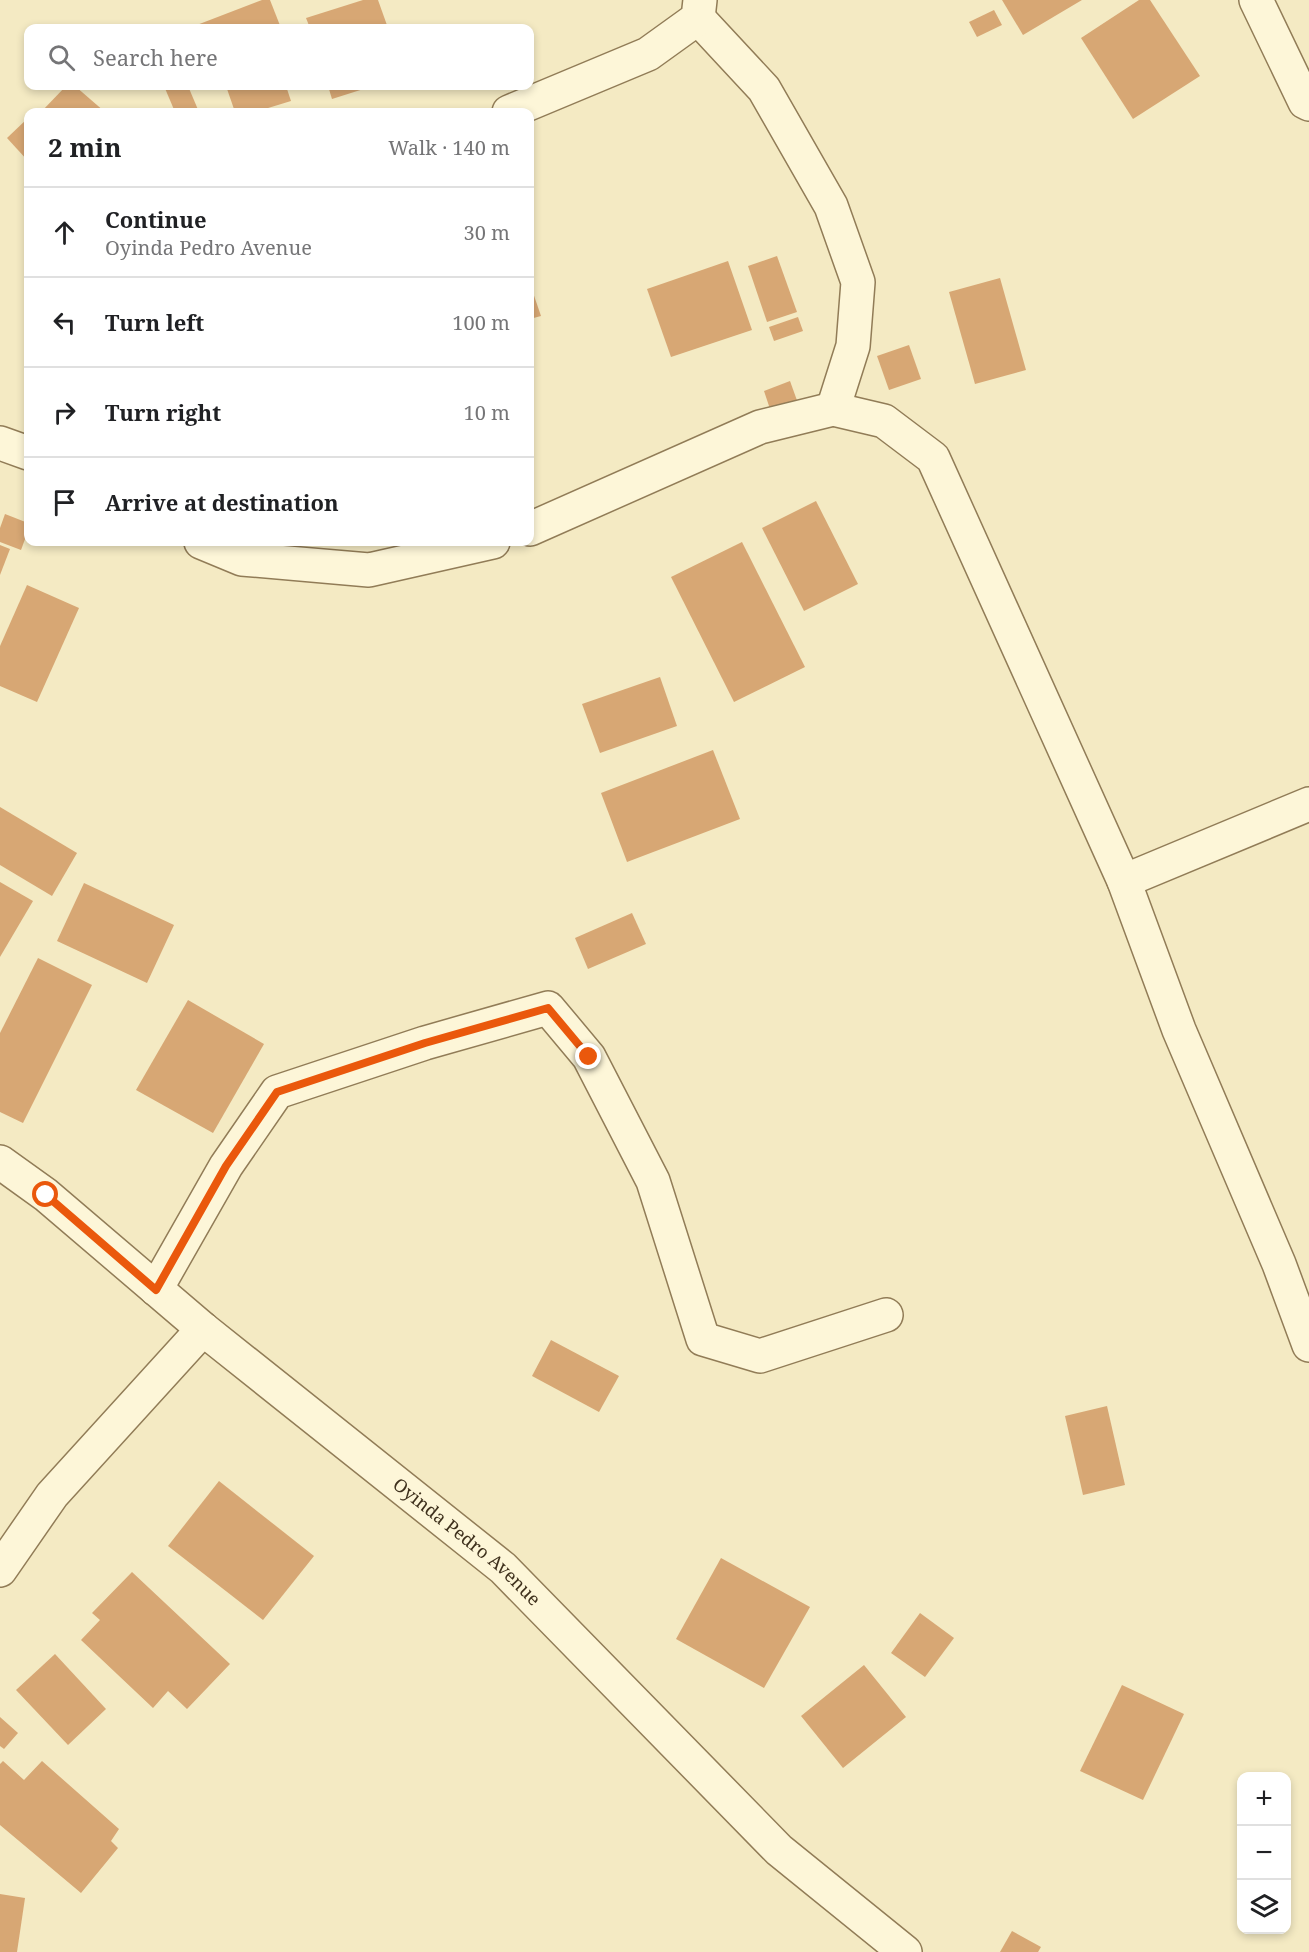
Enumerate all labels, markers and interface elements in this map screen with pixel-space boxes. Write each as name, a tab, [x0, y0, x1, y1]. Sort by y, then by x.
search box	[24, 24, 534, 90]
icon: search	[45, 41, 78, 74]
text: Search here	[93, 42, 218, 72]
text: 2 min	[48, 129, 122, 165]
text: Walk · 140 m	[388, 134, 510, 161]
text: Continue	[105, 204, 207, 234]
icon: ahead	[48, 216, 81, 249]
text: 30 m	[464, 219, 510, 246]
text: Oyinda Pedro Avenue	[105, 234, 312, 261]
icon: left	[48, 306, 81, 339]
text: Turn left	[105, 307, 204, 337]
text: 100 m	[452, 309, 510, 336]
icon: right	[48, 396, 81, 429]
text: Turn right	[105, 397, 221, 427]
text: 10 m	[464, 399, 510, 426]
icon: arrive	[48, 486, 81, 519]
text: Arrive at destination	[105, 487, 339, 517]
route end	[575, 1043, 601, 1069]
route start	[32, 1181, 58, 1207]
street label: Oyinda Pedro Avenue	[388, 1472, 546, 1610]
map controls	[1237, 1772, 1291, 1934]
button: +	[1237, 1772, 1291, 1826]
button: −	[1237, 1826, 1291, 1880]
button: layers	[1237, 1880, 1291, 1934]

